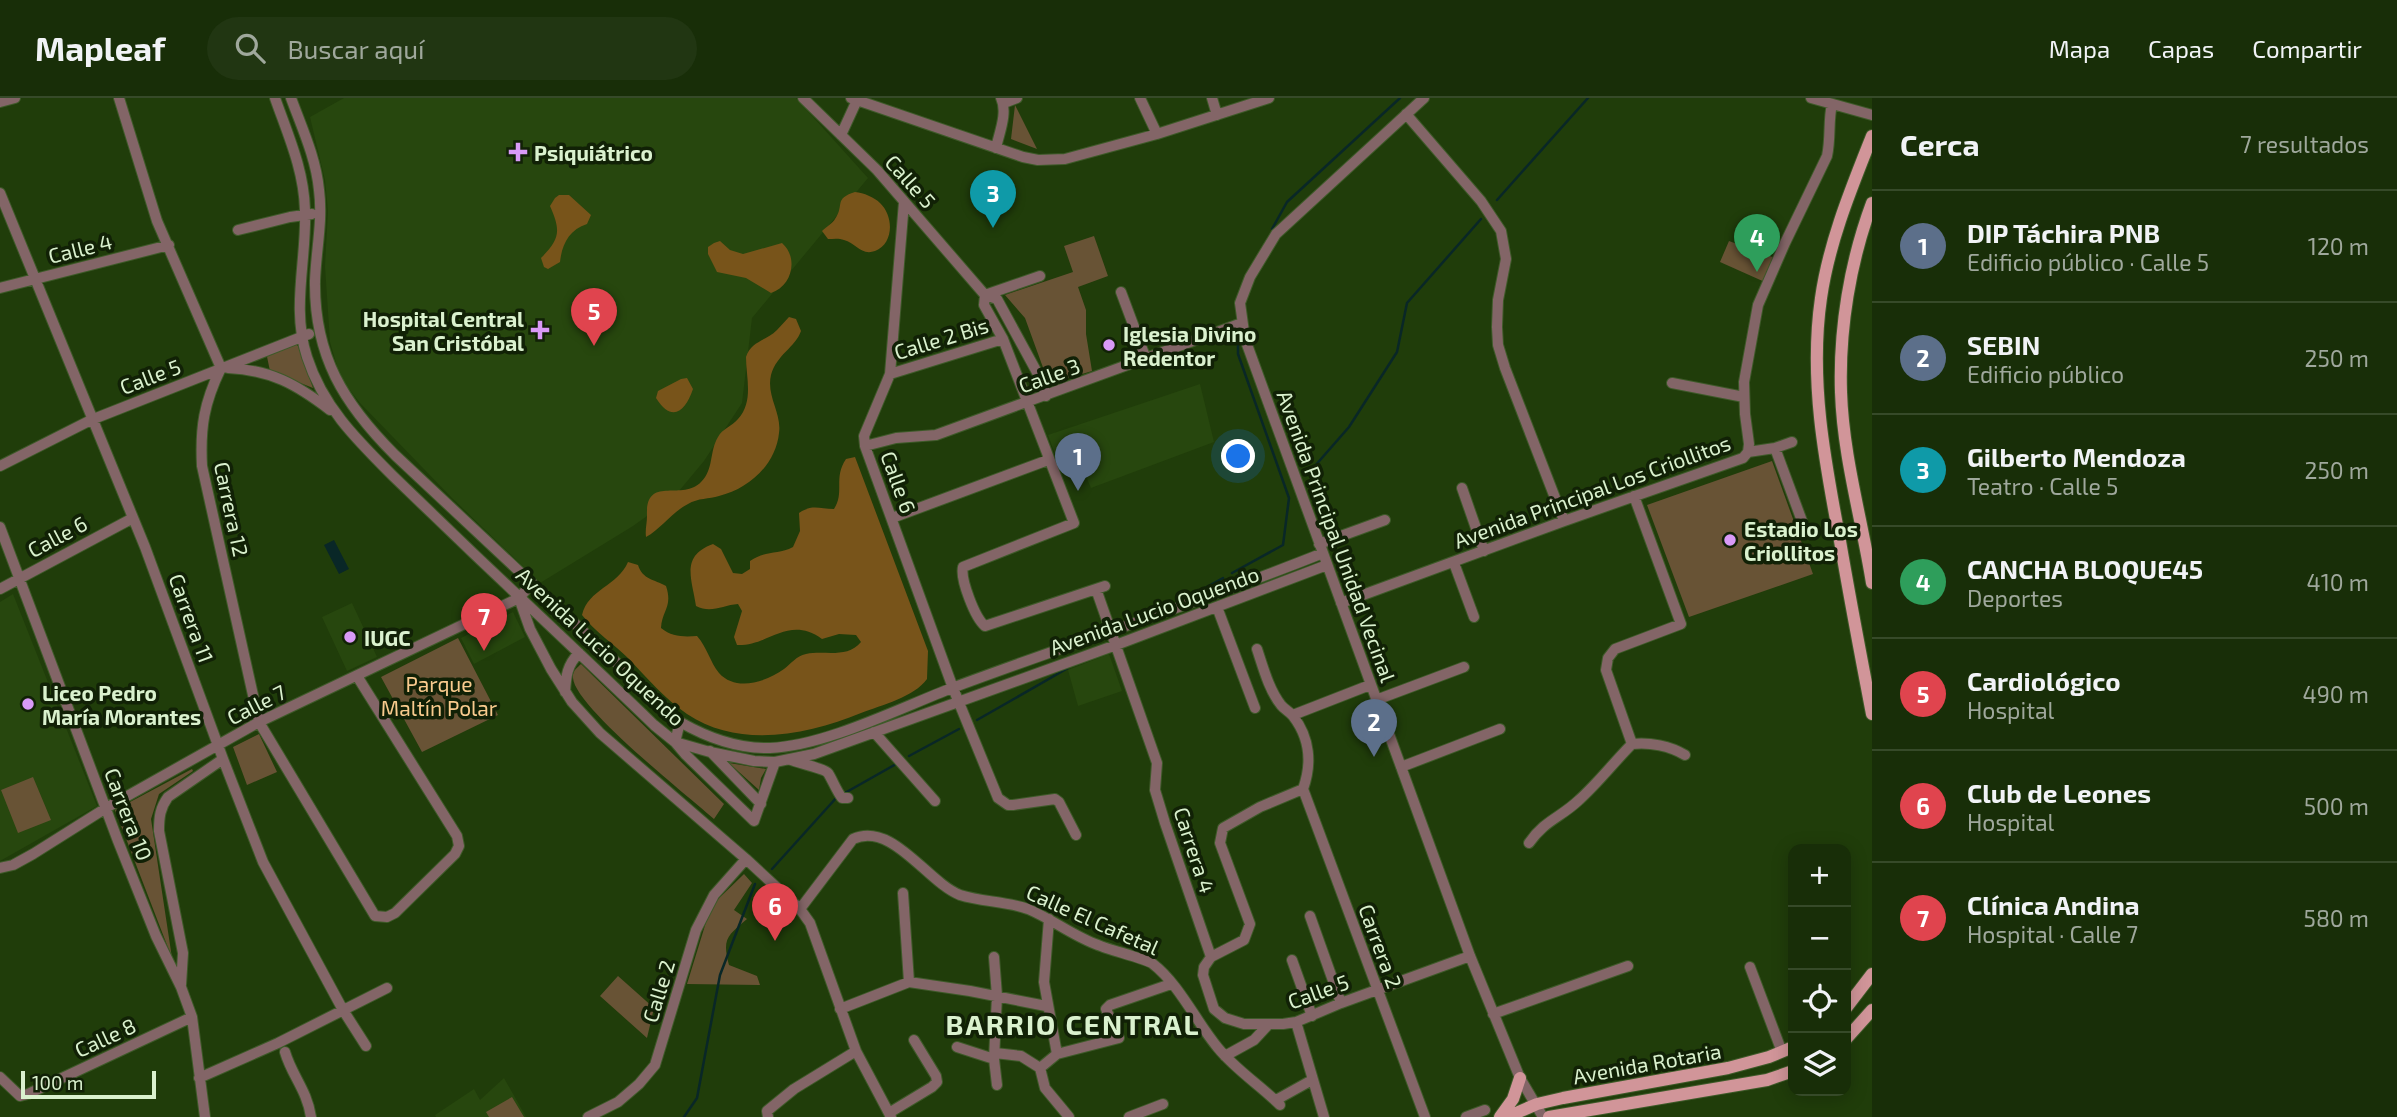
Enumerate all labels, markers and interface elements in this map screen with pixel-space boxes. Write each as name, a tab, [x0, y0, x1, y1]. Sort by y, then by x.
search box	[207, 17, 697, 80]
text: Mapleaf	[35, 28, 165, 68]
icon: search	[231, 29, 269, 67]
text: Buscar aquí	[287, 33, 425, 64]
text: Mapa	[2049, 34, 2110, 63]
text: Capas	[2148, 34, 2214, 63]
text: Compartir	[2252, 34, 2362, 63]
text: Cerca	[1900, 126, 1980, 162]
text: 7 resultados	[2240, 130, 2369, 158]
place label: Psiquiátrico	[534, 140, 653, 165]
marker: Psiquiátrico	[508, 142, 528, 162]
street label: Calle 5	[881, 149, 941, 213]
pin: 3	[970, 170, 1016, 228]
pin: 4	[1734, 214, 1780, 272]
text: DIP Táchira PNB	[1967, 217, 2160, 248]
street label: Calle 4	[46, 228, 114, 268]
text: 1	[1918, 232, 1928, 260]
text: 120 m	[2308, 232, 2369, 260]
text: Edificio público · Calle 5	[1967, 248, 2209, 276]
pin: 5	[571, 288, 617, 346]
place label: Hospital Central San Cristóbal	[363, 306, 524, 355]
street label: Calle 2 Bis	[891, 312, 991, 364]
marker: Hospital Central San Cristóbal	[530, 320, 550, 340]
place label: Iglesia Divino Redentor	[1123, 321, 1256, 370]
text: SEBIN	[1967, 329, 2040, 360]
marker: Iglesia Divino Redentor	[1101, 337, 1117, 353]
text: 2	[1916, 344, 1930, 372]
text: 250 m	[2305, 344, 2369, 372]
street label: Calle 3	[1015, 352, 1083, 398]
street label: Calle 5	[116, 353, 184, 399]
text: Edificio público	[1967, 360, 2124, 388]
street label: Avenida Principal Unidad Vecinal	[1273, 387, 1402, 686]
street label: Avenida Principal Los Criollitos	[1450, 429, 1734, 553]
pin: 1	[1055, 433, 1101, 491]
your location	[1221, 439, 1255, 473]
text: Gilberto Mendoza	[1967, 441, 2186, 472]
street label: Calle 6	[876, 448, 922, 516]
text: 3	[1916, 456, 1930, 484]
text: 250 m	[2305, 456, 2369, 484]
street label: Carrera 12	[210, 459, 254, 559]
text: Teatro · Calle 5	[1967, 472, 2118, 500]
street label: Calle 6	[23, 510, 91, 562]
place label: Estadio Los Criollitos	[1744, 516, 1858, 565]
marker: Estadio Los Criollitos	[1722, 532, 1738, 548]
text: CANCHA BLOQUE45	[1967, 553, 2203, 584]
street label: Avenida Lucio Oquendo	[1046, 560, 1262, 660]
street label: Avenida Lucio Oquendo	[512, 562, 690, 730]
text: 4	[1916, 568, 1930, 596]
text: 410 m	[2307, 568, 2369, 596]
street label: Carrera 11	[164, 570, 220, 666]
text: Deportes	[1967, 584, 2063, 612]
pin: 7	[461, 593, 507, 651]
place label: IUGC	[364, 625, 411, 650]
marker: IUGC	[342, 629, 358, 645]
text: Cardiológico	[1967, 665, 2121, 696]
park label: Parque Maltín Polar	[381, 671, 498, 720]
street label: Calle 7	[222, 679, 290, 729]
place label: Liceo Pedro María Morantes	[42, 680, 201, 729]
text: 5	[1917, 680, 1929, 708]
text: 490 m	[2303, 680, 2369, 708]
marker: Liceo Pedro María Morantes	[20, 696, 36, 712]
text: Hospital	[1967, 696, 2054, 724]
pin: 2	[1351, 699, 1397, 757]
street label: Carrera 10	[100, 764, 158, 864]
text: Club de Leones	[1967, 777, 2151, 808]
text: 6	[1916, 792, 1930, 820]
text: 500 m	[2304, 792, 2369, 820]
street label: Carrera 4	[1169, 804, 1221, 896]
text: Hospital	[1967, 808, 2054, 836]
map controls	[1788, 844, 1851, 1096]
button: +	[1788, 844, 1851, 907]
street label: Calle El Cafetal	[1023, 879, 1164, 960]
pin: 6	[752, 883, 798, 941]
text: Clínica Andina	[1967, 889, 2140, 920]
street label: Carrera 2	[1354, 900, 1408, 992]
text: 7	[1917, 904, 1929, 932]
text: 580 m	[2304, 904, 2369, 932]
button: −	[1788, 907, 1851, 970]
text: Hospital · Calle 7	[1967, 920, 2138, 948]
street label: Calle 2	[637, 957, 679, 1025]
street label: Calle 5	[1284, 968, 1352, 1014]
button: locate	[1788, 970, 1851, 1033]
district label: BARRIO CENTRAL	[945, 1007, 1201, 1041]
street label: Calle 8	[70, 1012, 140, 1062]
button: layers	[1788, 1033, 1851, 1096]
street label: Avenida Rotaria	[1571, 1038, 1723, 1088]
scale bar	[21, 1068, 156, 1100]
text: 100 m	[32, 1071, 83, 1094]

